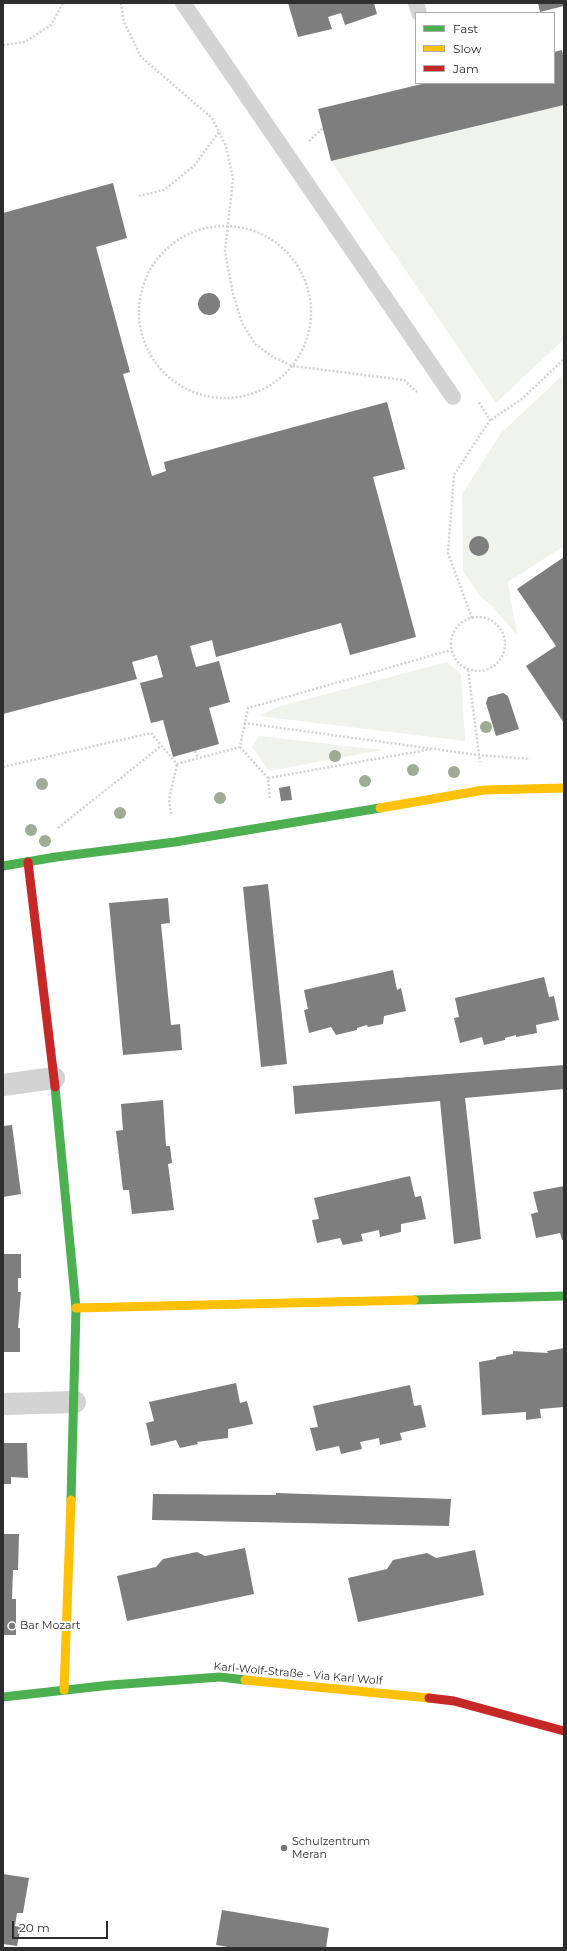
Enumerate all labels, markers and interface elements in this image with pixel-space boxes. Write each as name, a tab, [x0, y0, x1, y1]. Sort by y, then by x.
legend	[415, 12, 555, 84]
text: Fast	[453, 21, 478, 36]
text: Slow	[453, 41, 482, 56]
text: Jam	[453, 61, 479, 76]
place label: Bar Mozart	[20, 1619, 81, 1633]
marker: Bar Mozart	[7, 1621, 17, 1631]
street label: Karl-Wolf-Straße - Via Karl Wolf	[213, 1660, 383, 1688]
place label: Schulzentrum Meran	[292, 1835, 370, 1861]
marker: Schulzentrum Meran	[279, 1843, 289, 1853]
scale bar	[14, 1913, 110, 1939]
text: 20 m	[19, 1920, 50, 1935]

